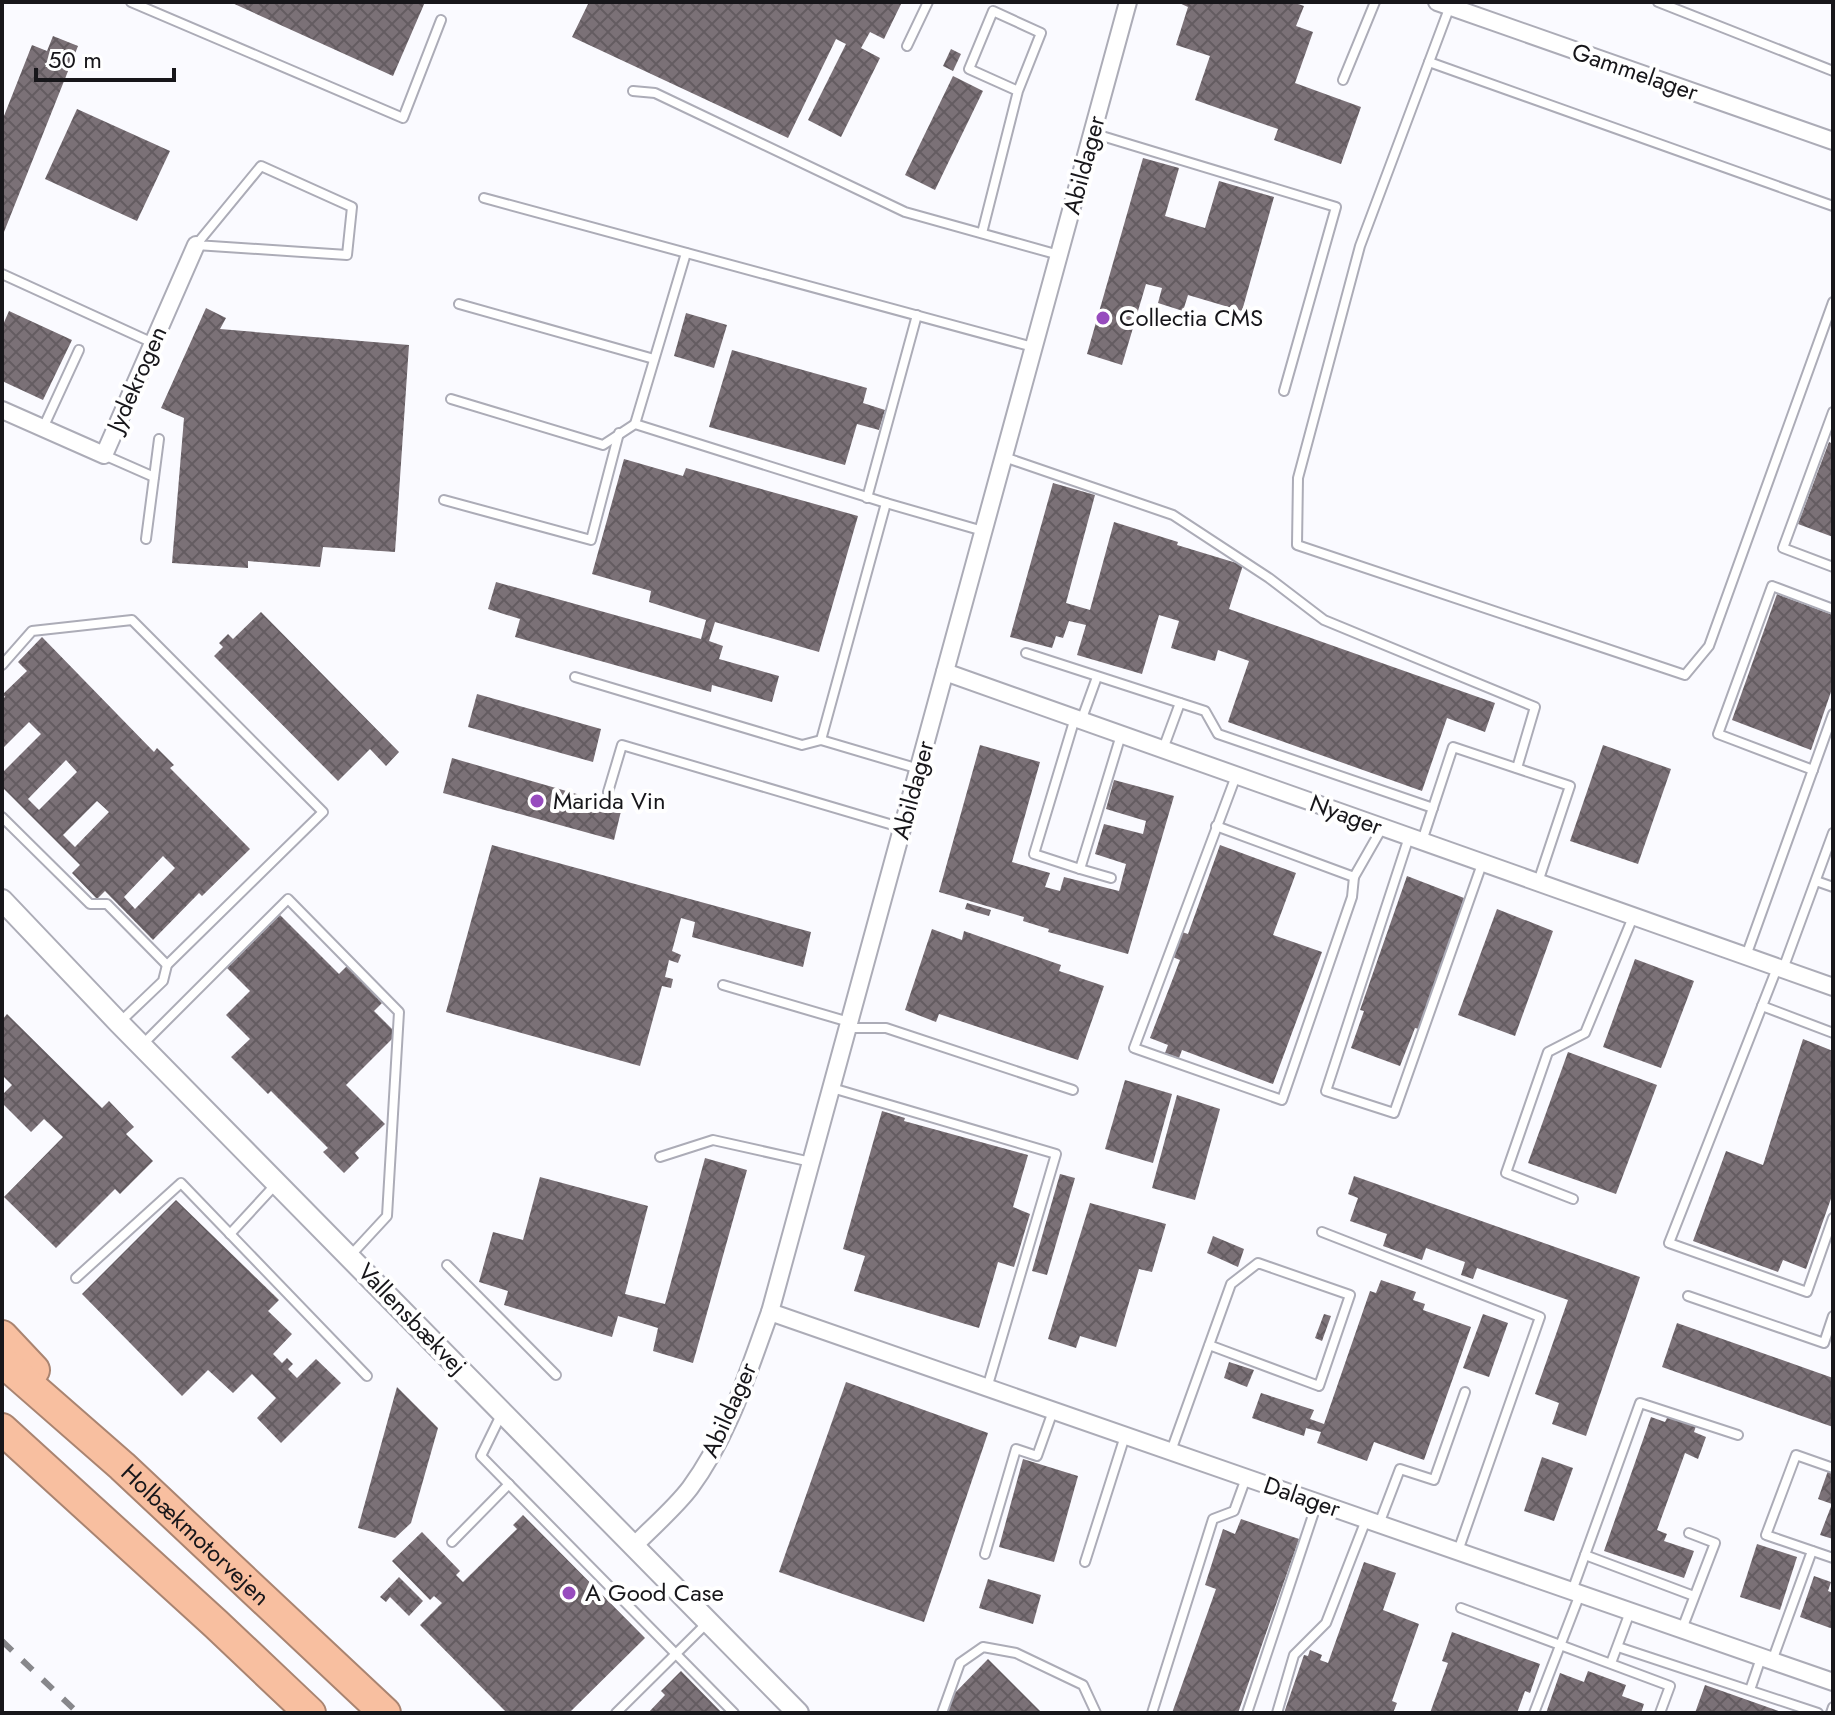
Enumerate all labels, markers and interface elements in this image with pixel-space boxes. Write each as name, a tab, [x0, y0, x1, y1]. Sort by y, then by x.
scale bar	[36, 32, 174, 82]
street label: Gammelager	[1567, 34, 1704, 110]
text: 50 m	[48, 42, 102, 77]
street label: Abildager	[1054, 111, 1114, 218]
place label: Collectia CMS	[1119, 300, 1263, 335]
marker: Collectia CMS	[1094, 309, 1112, 327]
street label: Jydekrogen	[96, 320, 175, 440]
street label: Abildager	[883, 736, 943, 843]
place label: Marida Vin	[553, 783, 666, 818]
street label: Nyager	[1305, 785, 1388, 844]
marker: Marida Vin	[528, 792, 546, 810]
street label: Vallensbækvej	[350, 1255, 475, 1382]
street label: Abildager	[692, 1356, 765, 1463]
street label: Holbækmotorvejen	[113, 1456, 278, 1613]
street label: Dalager	[1259, 1467, 1346, 1526]
place label: A Good Case	[585, 1575, 724, 1610]
marker: A Good Case	[560, 1584, 578, 1602]

